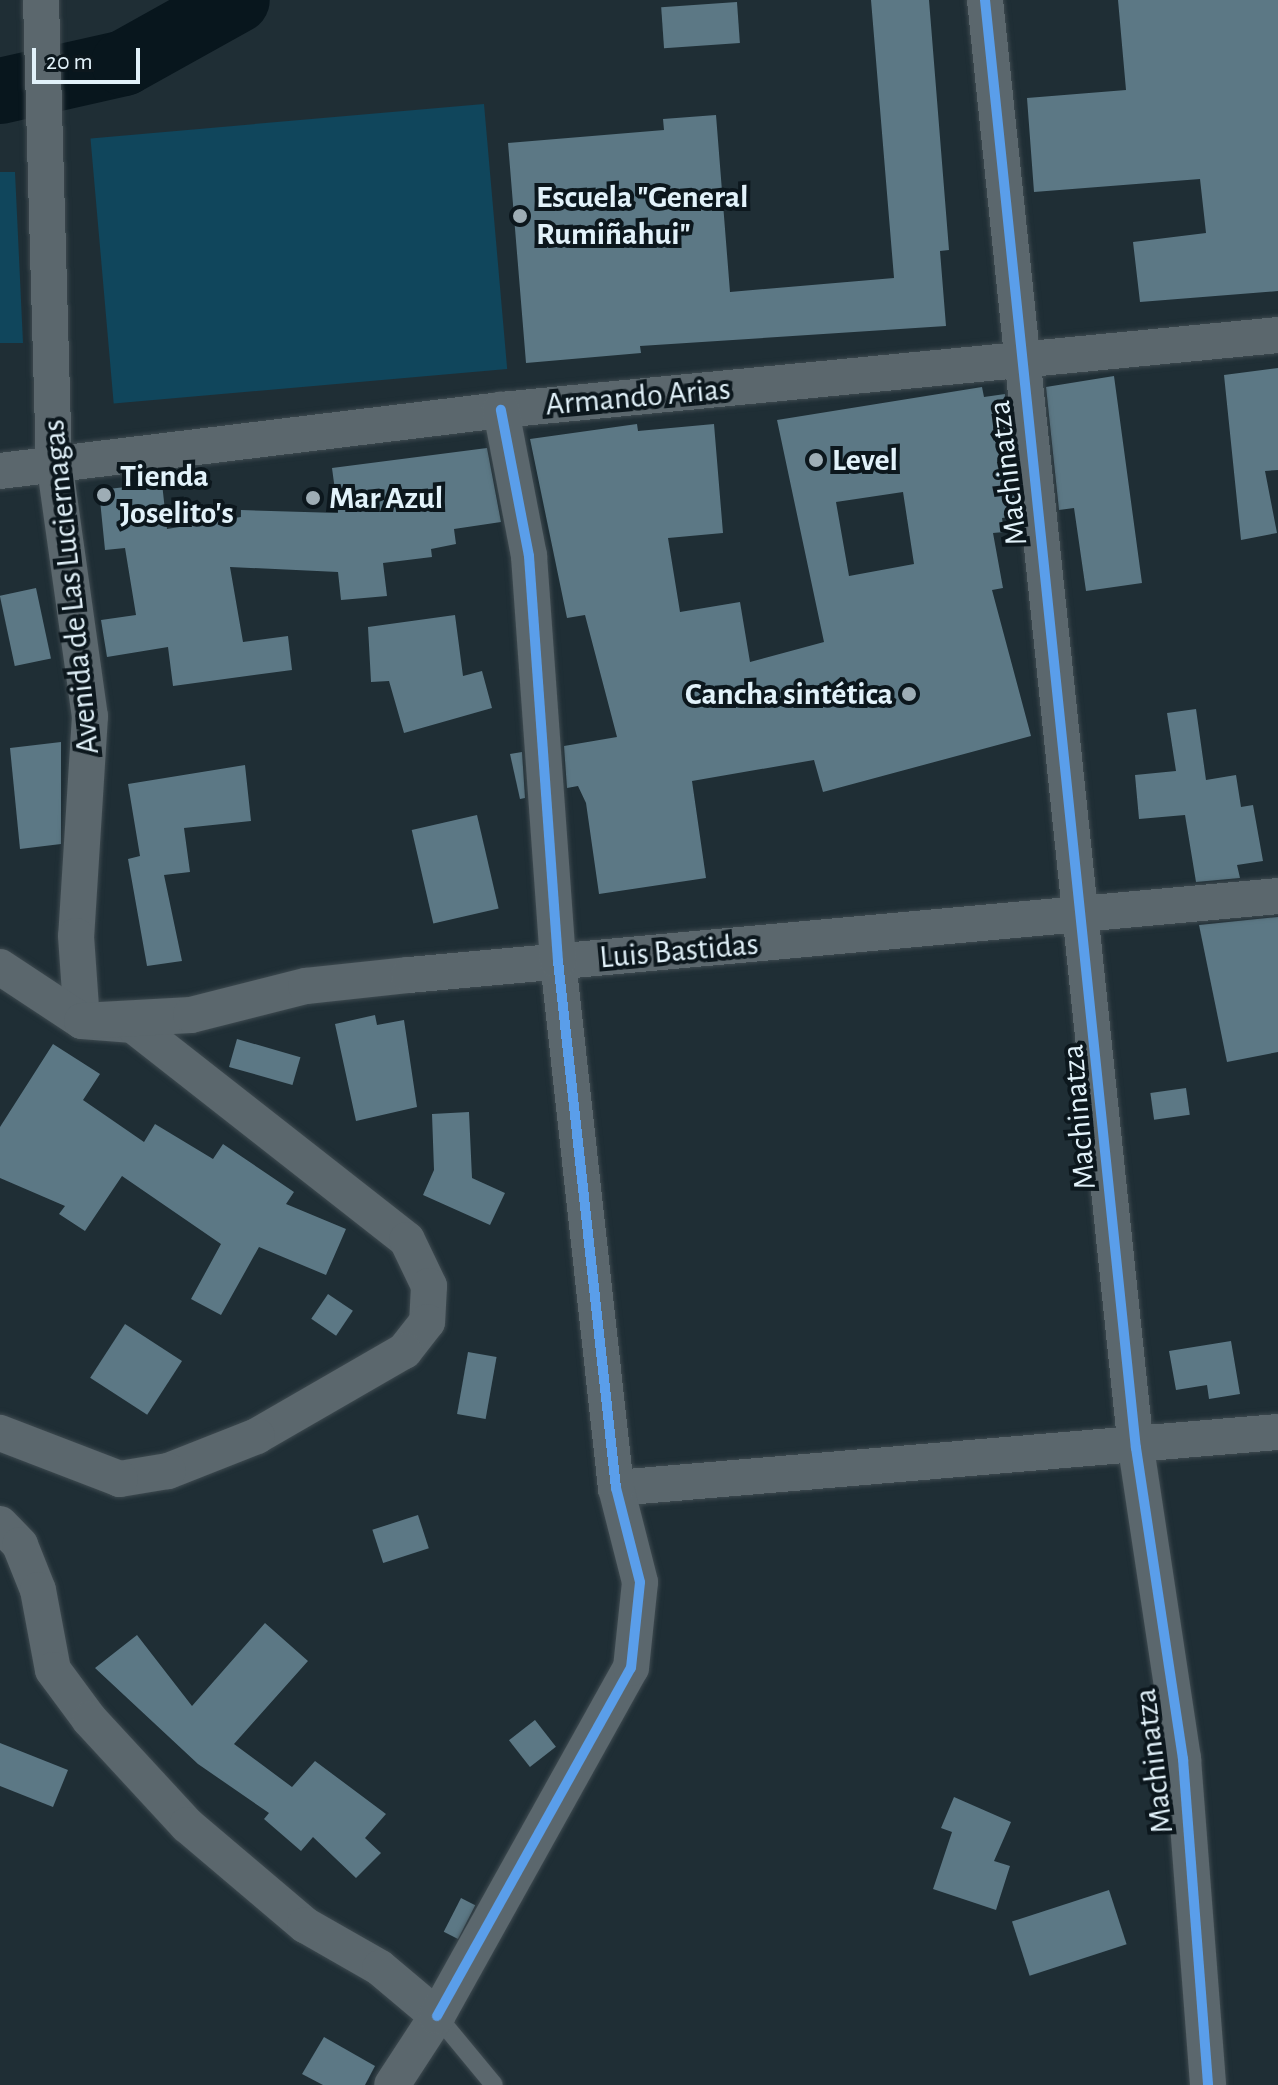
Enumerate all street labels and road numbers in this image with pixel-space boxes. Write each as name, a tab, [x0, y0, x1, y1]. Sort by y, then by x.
street label: Armando Arias	[544, 370, 732, 424]
street label: Machinatza	[980, 398, 1036, 548]
street label: Avenida de Las Luciernagas	[34, 418, 108, 756]
street label: Luis Bastidas	[598, 925, 760, 977]
street label: Machinatza	[1054, 1043, 1104, 1191]
street label: Machinatza	[1126, 1686, 1182, 1836]

